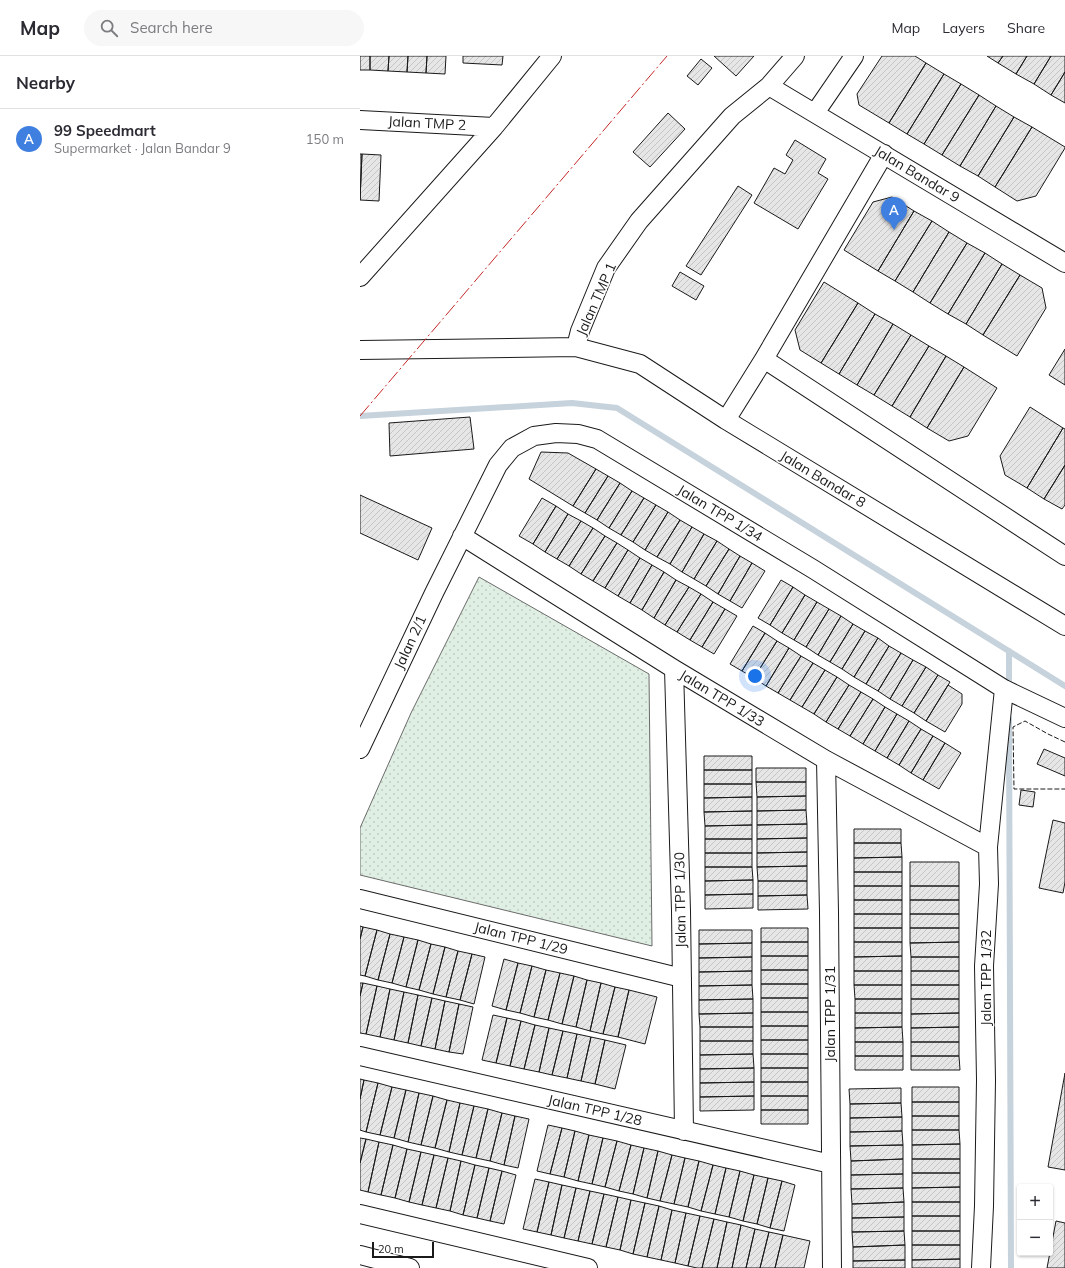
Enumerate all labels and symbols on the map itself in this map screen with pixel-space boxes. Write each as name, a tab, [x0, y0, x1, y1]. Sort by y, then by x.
street label: Jalan TMP 2	[387, 112, 467, 134]
street label: Jalan Bandar 9	[871, 141, 963, 207]
pin: A	[881, 197, 907, 230]
street label: Jalan TMP 1	[572, 260, 620, 338]
street label: Jalan Bandar 8	[777, 446, 869, 512]
street label: Jalan TPP 1/34	[674, 481, 766, 546]
street label: Jalan 2/1	[390, 612, 430, 672]
street label: Jalan TPP 1/33	[676, 666, 768, 730]
your location	[745, 666, 765, 686]
street label: Jalan TPP 1/30	[670, 852, 690, 948]
street label: Jalan TPP 1/29	[472, 918, 570, 958]
street label: Jalan TPP 1/32	[977, 930, 995, 1026]
street label: Jalan TPP 1/31	[821, 966, 839, 1062]
street label: Jalan TPP 1/28	[546, 1090, 644, 1130]
scale bar	[372, 1240, 434, 1259]

